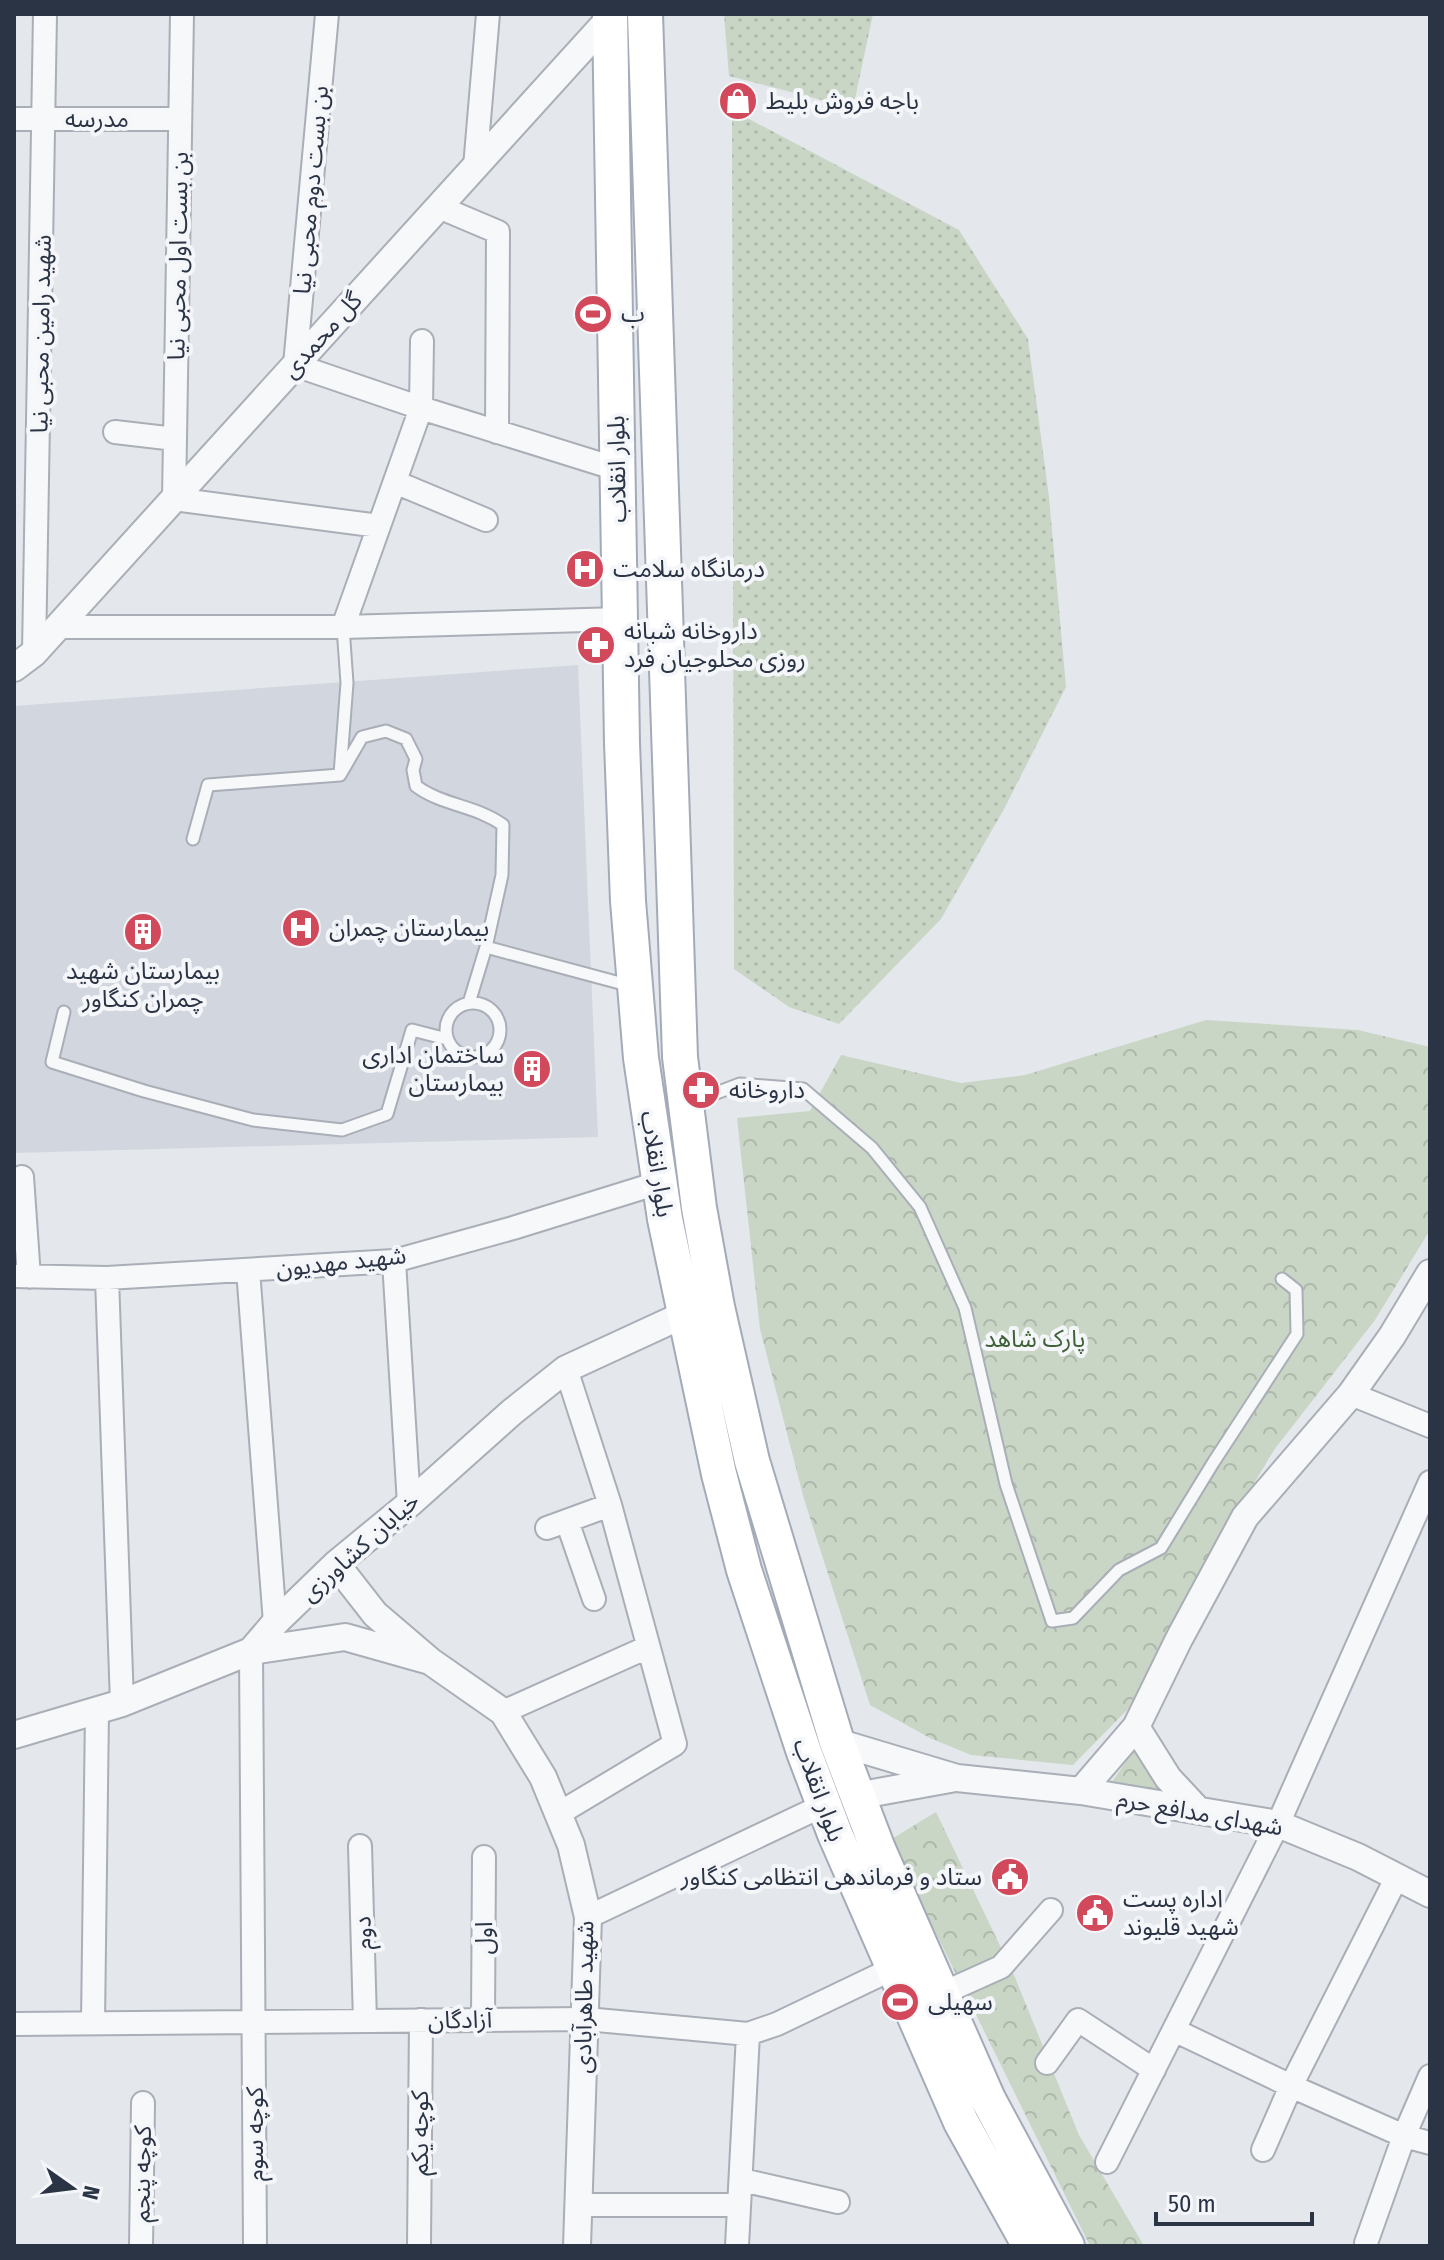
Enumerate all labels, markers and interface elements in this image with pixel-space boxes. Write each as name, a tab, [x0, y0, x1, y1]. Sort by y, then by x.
shop icon: باجه فروش بلیط	[717, 80, 759, 122]
street label: بن بست دوم محبی نیا	[288, 84, 338, 296]
place label: باجه فروش بلیط	[766, 87, 919, 115]
street label: مدرسه	[65, 105, 129, 133]
street label: بن بست اول محبی نیا	[162, 151, 194, 361]
street label: شهید رامین محبی نیا	[25, 234, 57, 434]
street label: گل محمدی	[276, 285, 369, 384]
sports icon: ب	[572, 293, 614, 335]
place label: ب	[621, 300, 645, 328]
street label: بلوار انقلاب	[602, 415, 632, 523]
hospital icon: درمانگاه سلامت	[564, 548, 606, 590]
place label: درمانگاه سلامت	[613, 555, 765, 583]
place label: داروخانه شبانه روزی محلوجیان فرد	[624, 617, 806, 673]
pharmacy icon: داروخانه شبانه روزی محلوجیان فرد	[575, 624, 617, 666]
hospital icon: بیمارستان چمران	[280, 907, 322, 949]
building icon: بیمارستان شهید چمران کنگاور	[122, 911, 164, 953]
place label: بیمارستان چمران	[329, 914, 489, 943]
place label: بیمارستان شهید چمران کنگاور	[66, 957, 220, 1014]
place label: ساختمان اداری بیمارستان	[362, 1041, 504, 1097]
building icon: ساختمان اداری بیمارستان	[511, 1048, 553, 1090]
pharmacy icon: داروخانه	[680, 1069, 722, 1111]
place label: داروخانه	[729, 1076, 805, 1104]
street label: بلوار انقلاب	[635, 1109, 679, 1219]
street label: شهید مهدیون	[274, 1241, 408, 1283]
park label: پارک شاهد	[984, 1325, 1086, 1354]
street label: خیابان کشاورزی	[295, 1487, 425, 1607]
street label: بلوار انقلاب	[787, 1735, 851, 1845]
street label: شهدای مدافع حرم	[1114, 1785, 1285, 1845]
public building icon: ستاد و فرماندهی انتظامی کنگاور	[989, 1856, 1031, 1898]
place label: ستاد و فرماندهی انتظامی کنگاور	[680, 1863, 982, 1891]
place label: اداره پست شهید قلیوند	[1123, 1885, 1239, 1941]
public building icon: اداره پست شهید قلیوند	[1074, 1892, 1116, 1934]
street label: دوم	[348, 1915, 382, 1950]
street label: شهید طاهرآبادی	[569, 1920, 599, 2074]
street label: اول	[470, 1921, 498, 1955]
sports icon: سهیلی	[879, 1981, 921, 2023]
place label: سهیلی	[928, 1988, 993, 2016]
street label: آزادگان	[428, 2005, 493, 2035]
street label: کوچه سوم	[241, 2086, 273, 2181]
street label: کوچه یکم	[406, 2089, 437, 2176]
street label: کوچه پنجم	[127, 2124, 160, 2223]
north arrow	[32, 2148, 112, 2228]
scale bar	[1156, 2176, 1312, 2226]
text: N	[76, 2183, 106, 2202]
text: 50 m	[1168, 2190, 1216, 2218]

